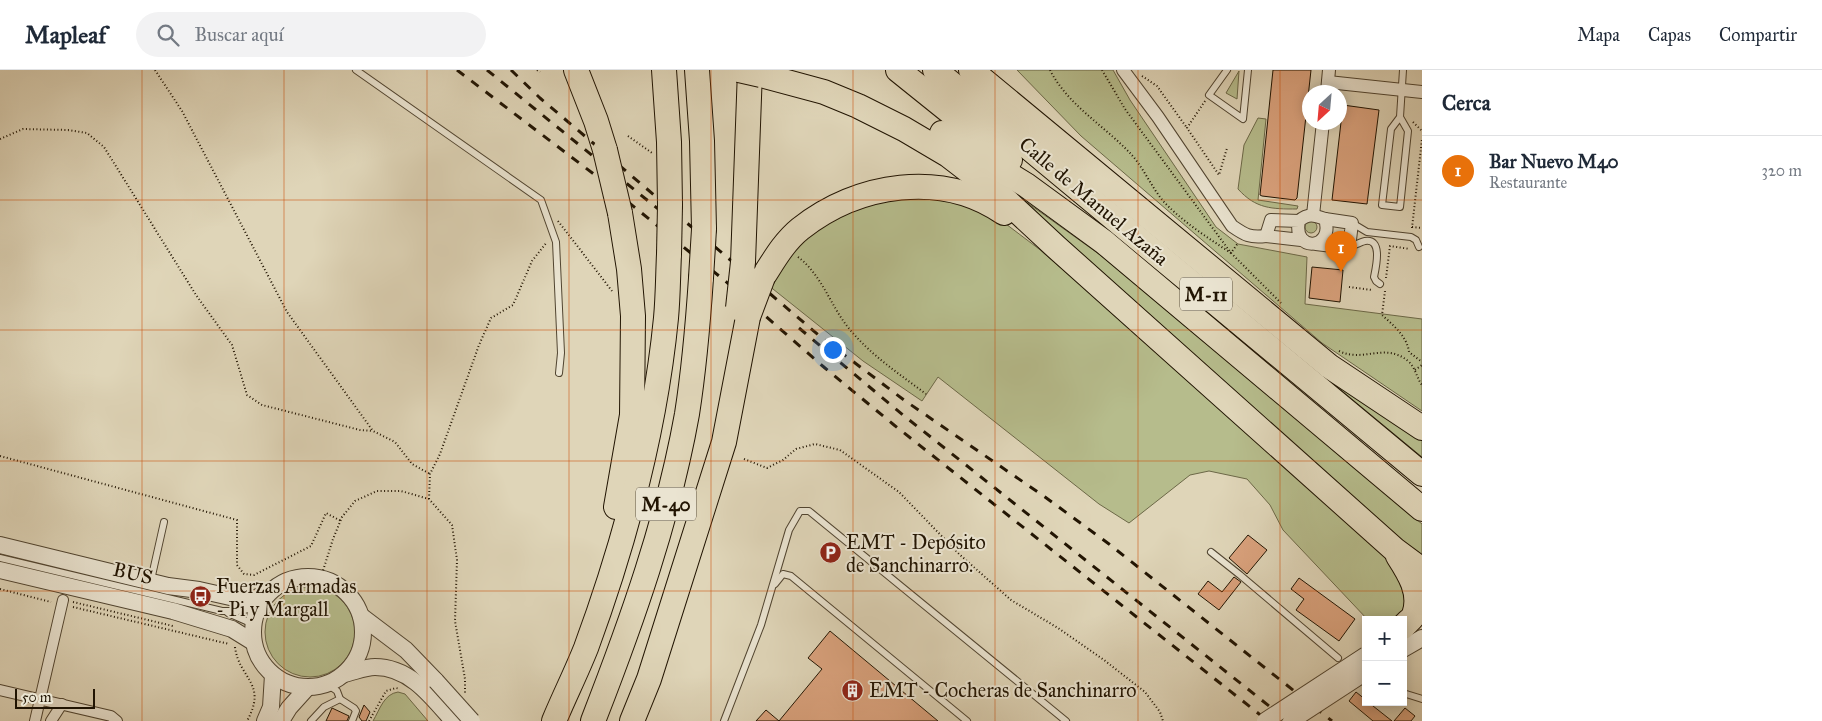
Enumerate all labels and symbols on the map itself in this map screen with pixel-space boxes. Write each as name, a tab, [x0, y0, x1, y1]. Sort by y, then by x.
north arrow	[1302, 85, 1347, 130]
street label: Calle de Manuel Azaña	[1015, 132, 1174, 271]
pin: 1	[1325, 231, 1357, 272]
road number: M-11	[1180, 278, 1232, 310]
your location	[820, 337, 846, 363]
road number: M-40	[636, 488, 696, 520]
place label: EMT - Depósito de Sanchinarro.	[846, 530, 986, 577]
parking icon: EMT - Depósito de Sanchinarro.	[818, 541, 842, 565]
street label: BUS	[111, 557, 155, 589]
place label: Fuerzas Armadas - Pi y Margall	[216, 574, 357, 622]
bus stop icon: Fuerzas Armadas - Pi y Margall	[188, 585, 212, 609]
building icon: EMT - Cocheras de Sanchinarro	[841, 678, 865, 702]
place label: EMT - Cocheras de Sanchinarro	[869, 678, 1137, 702]
scale bar	[15, 686, 95, 709]

